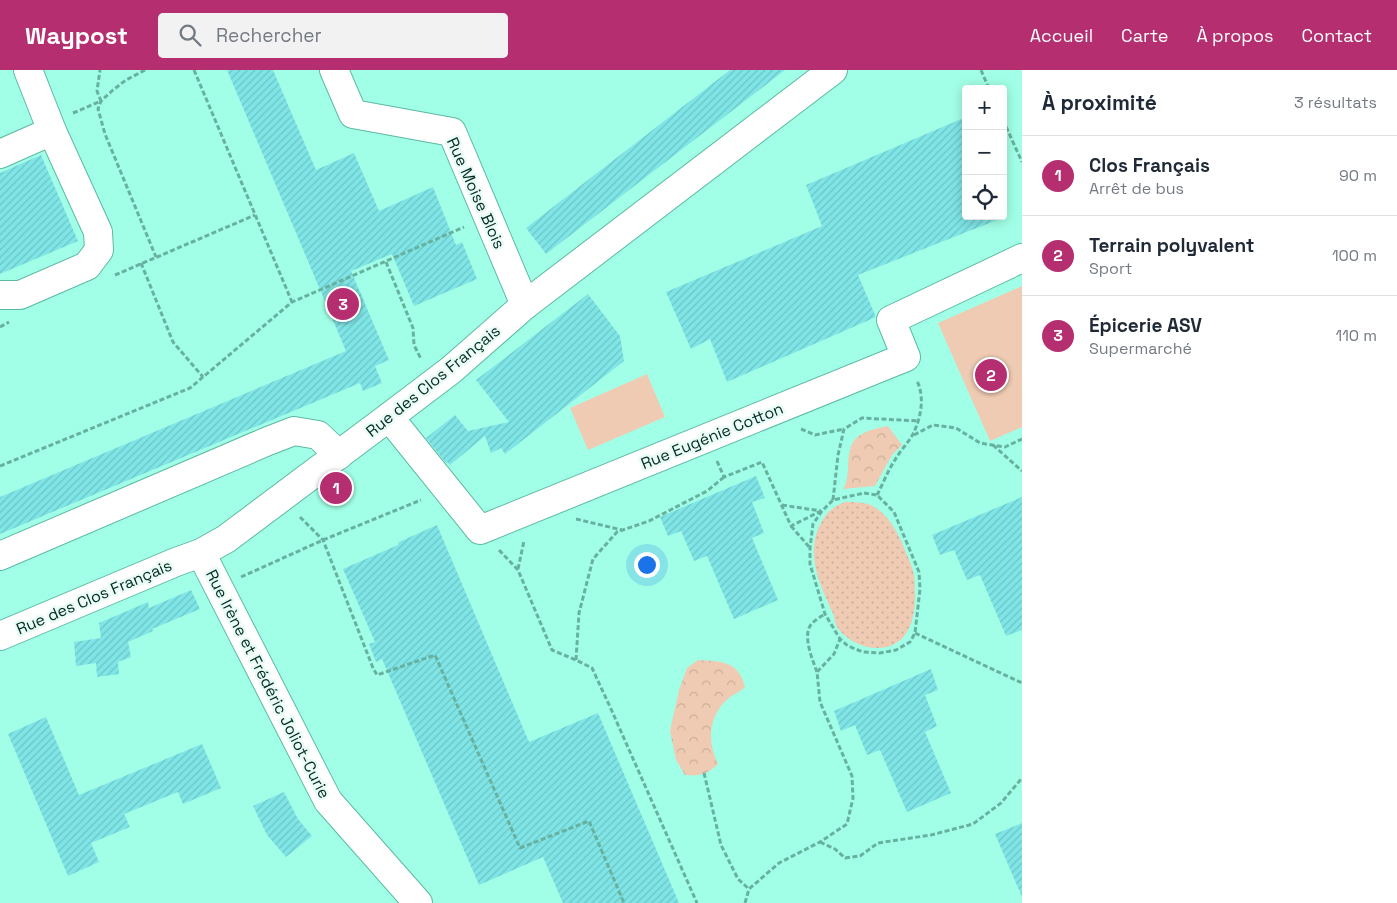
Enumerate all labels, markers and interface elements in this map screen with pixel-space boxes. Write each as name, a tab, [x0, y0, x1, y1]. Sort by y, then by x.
search box	[158, 13, 508, 58]
text: Waypost	[25, 20, 128, 51]
icon: search	[176, 21, 204, 49]
text: Rechercher	[216, 23, 322, 48]
text: Accueil	[1030, 24, 1093, 47]
text: Carte	[1121, 24, 1168, 47]
text: À propos	[1196, 24, 1274, 47]
text: Contact	[1302, 24, 1372, 47]
map controls	[962, 85, 1007, 220]
button: +	[962, 85, 1007, 130]
text: À proximité	[1042, 89, 1157, 116]
text: 3 résultats	[1294, 92, 1377, 113]
button: −	[962, 130, 1007, 175]
street label: Rue Moise Blois	[442, 134, 510, 252]
text: Clos Français	[1089, 153, 1210, 178]
text: 1	[1054, 165, 1062, 186]
text: 90 m	[1339, 165, 1377, 186]
button: locate	[962, 175, 1007, 220]
text: Arrêt de bus	[1089, 178, 1184, 199]
text: Terrain polyvalent	[1089, 233, 1255, 258]
text: 2	[1053, 245, 1063, 266]
text: 100 m	[1332, 245, 1377, 266]
text: Sport	[1089, 258, 1132, 279]
pin: 3	[327, 285, 359, 323]
text: Épicerie ASV	[1089, 313, 1202, 338]
street label: Rue des Clos Français	[362, 320, 504, 442]
text: 3	[1053, 325, 1063, 346]
text: 110 m	[1335, 325, 1377, 346]
text: Supermarché	[1089, 338, 1192, 359]
pin: 2	[975, 356, 1007, 394]
street label: Rue Eugénie Cotton	[638, 398, 786, 474]
pin: 1	[320, 469, 352, 507]
your location	[634, 552, 660, 578]
street label: Rue des Clos Français	[13, 555, 175, 639]
street label: Rue Irène et Frédéric Joliot-Curie	[201, 566, 335, 802]

